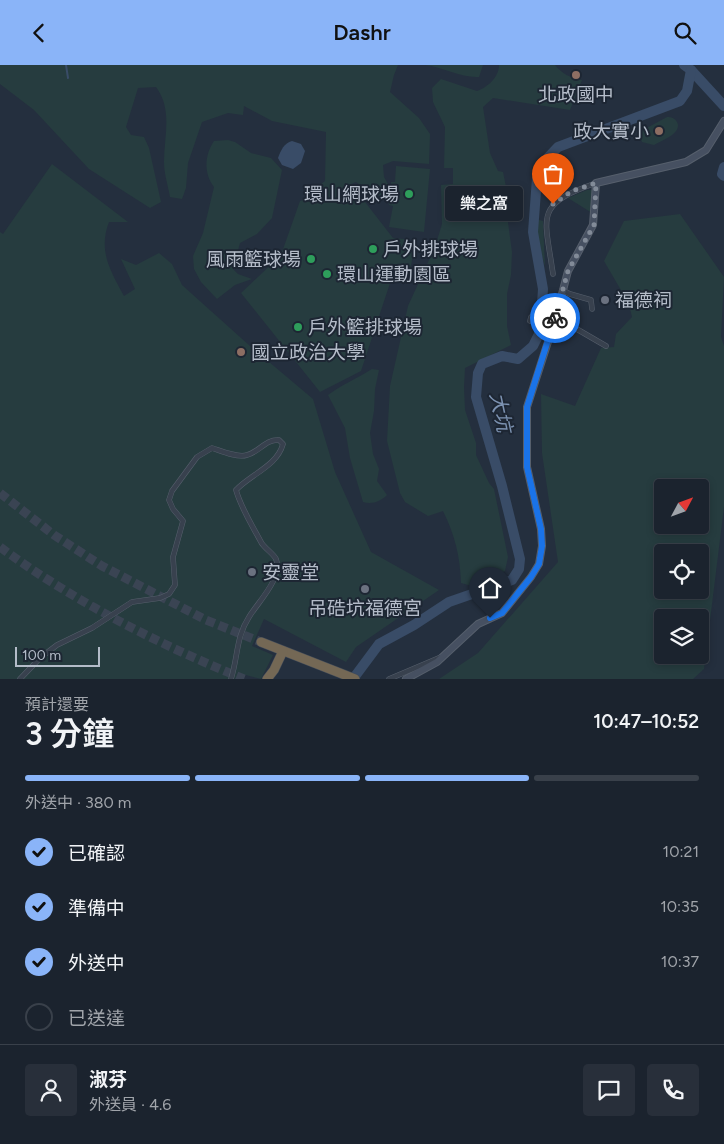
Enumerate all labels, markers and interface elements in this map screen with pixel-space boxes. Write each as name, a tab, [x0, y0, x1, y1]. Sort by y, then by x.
icon: back	[25, 19, 53, 47]
text: Dashr	[333, 19, 391, 46]
icon: search	[671, 19, 699, 47]
marker: 北政國中	[570, 69, 582, 81]
place label: 北政國中	[538, 83, 614, 106]
place label: 政大實小	[573, 120, 649, 143]
marker: 政大實小	[653, 125, 665, 137]
pin	[532, 153, 574, 204]
icon: bag	[539, 160, 567, 188]
place label: 環山網球場	[304, 183, 399, 206]
callout: 樂之窩	[446, 187, 523, 221]
marker: 環山網球場	[403, 188, 415, 200]
text: 樂之窩	[460, 194, 508, 213]
place label: 戶外排球場	[383, 238, 478, 261]
marker: 戶外排球場	[367, 243, 379, 255]
place label: 風雨籃球場	[206, 248, 301, 271]
marker: 風雨籃球場	[305, 253, 317, 265]
place label: 環山運動園區	[337, 263, 451, 286]
marker: 環山運動園區	[321, 268, 333, 280]
place label: 福德祠	[615, 289, 672, 312]
courier	[530, 293, 580, 343]
marker: 福德祠	[599, 294, 611, 306]
icon: bike	[541, 304, 569, 332]
place label: 戶外籃排球場	[308, 316, 422, 339]
marker: 戶外籃排球場	[292, 321, 304, 333]
place label: 國立政治大學	[251, 341, 365, 364]
marker: 國立政治大學	[235, 346, 247, 358]
water label: 大坑	[485, 390, 518, 437]
north arrow	[654, 479, 709, 534]
map controls	[654, 479, 709, 664]
button: locate	[654, 544, 709, 599]
place label: 安靈堂	[262, 561, 319, 584]
marker: 安靈堂	[246, 566, 258, 578]
pin	[469, 567, 511, 618]
icon: home	[476, 574, 504, 602]
marker: 吊硞坑福德宮	[359, 583, 371, 595]
place label: 吊硞坑福德宮	[308, 597, 422, 620]
button: layers	[654, 609, 709, 664]
scale bar	[15, 644, 100, 667]
text: 100 m	[22, 647, 61, 664]
text: 預計還要	[25, 695, 89, 714]
text: 10:47–10:52	[593, 710, 699, 733]
text: 3 分鐘	[25, 715, 114, 753]
text: 外送中 · 380 m	[25, 793, 131, 812]
icon: check	[25, 838, 53, 866]
text: 已確認	[68, 842, 125, 865]
text: 10:21	[663, 842, 699, 861]
icon: check	[25, 893, 53, 921]
text: 準備中	[68, 897, 125, 920]
text: 10:35	[660, 897, 699, 916]
icon: check	[25, 948, 53, 976]
text: 外送中	[68, 952, 125, 975]
text: 10:37	[661, 952, 699, 971]
text: 已送達	[68, 1007, 125, 1030]
button: person	[25, 1064, 77, 1116]
button: chat	[583, 1064, 635, 1116]
button: phone	[647, 1064, 699, 1116]
text: 淑芬	[89, 1068, 127, 1091]
text: 外送員 · 4.6	[89, 1095, 171, 1114]

